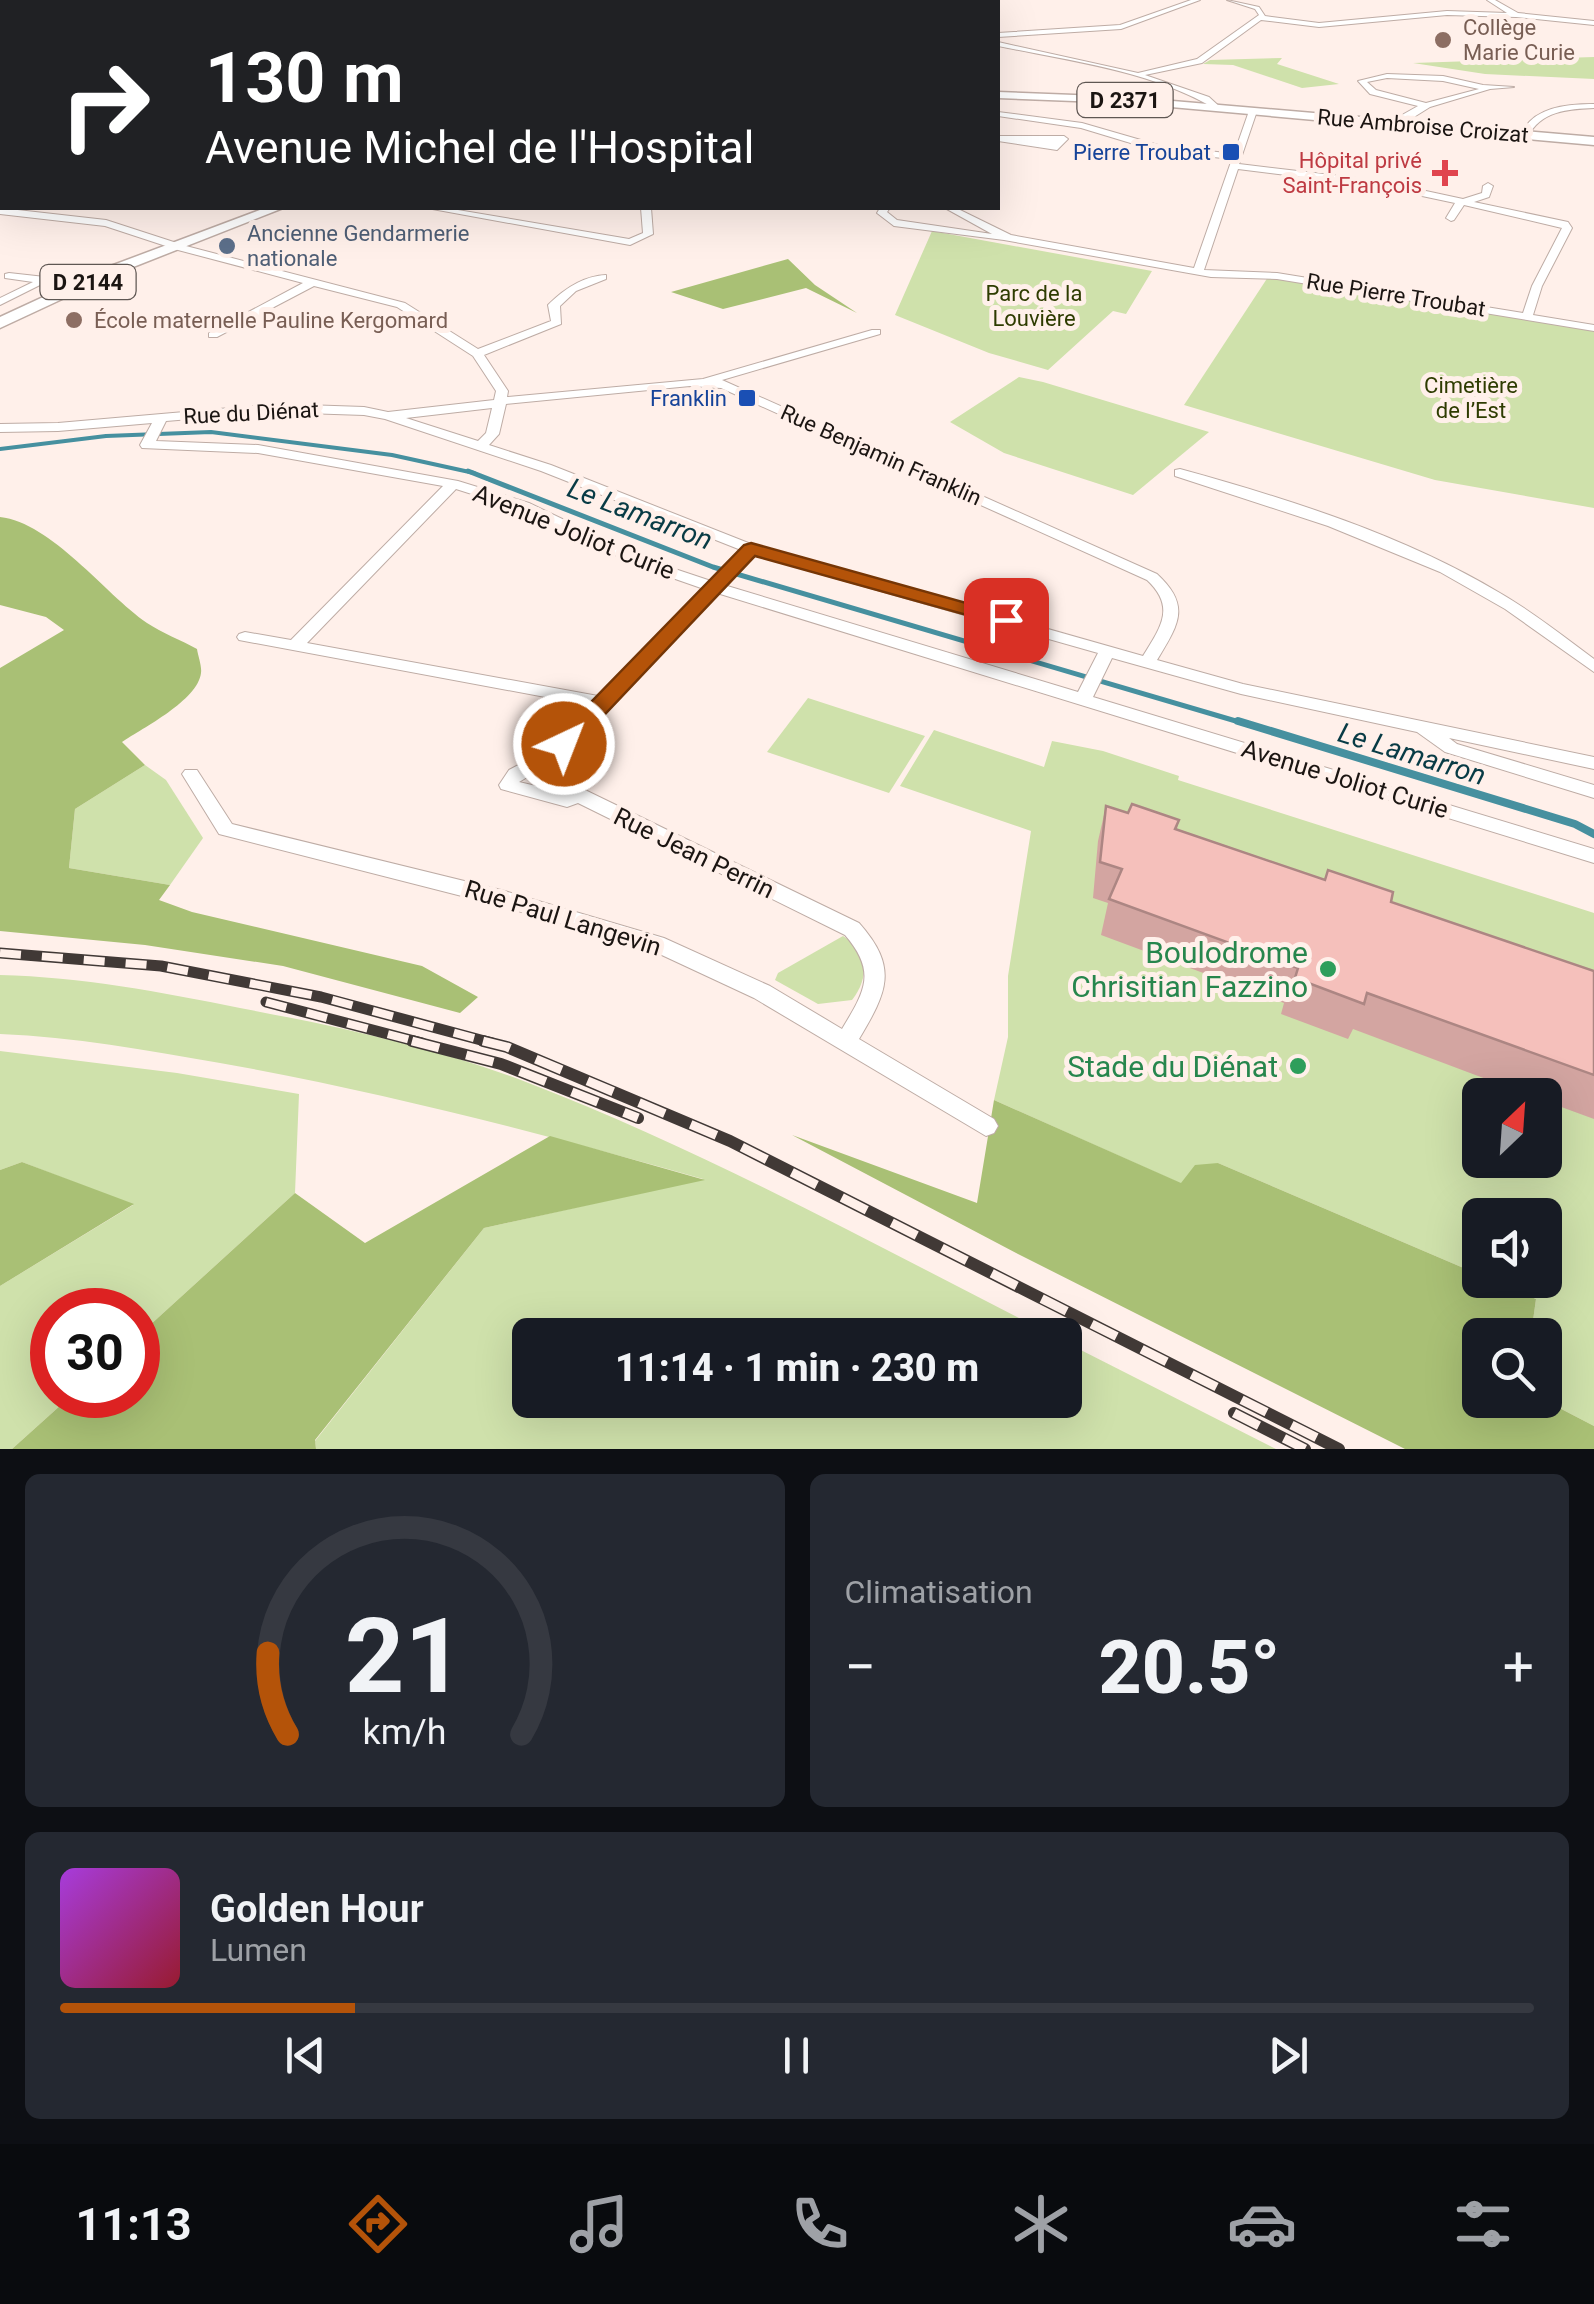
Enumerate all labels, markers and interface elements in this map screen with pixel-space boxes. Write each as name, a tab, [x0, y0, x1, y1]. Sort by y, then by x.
place label: Collège Marie Curie	[1463, 15, 1575, 65]
marker: Collège Marie Curie	[1432, 29, 1454, 51]
text: 130 m	[205, 37, 404, 119]
icon: right	[40, 40, 170, 170]
road number: D 2371	[1078, 83, 1172, 117]
street label: Rue Ambroise Croizat	[1316, 104, 1530, 148]
text: Avenue Michel de l'Hospital	[205, 121, 754, 174]
place label: Pierre Troubat	[1073, 140, 1211, 165]
marker: Pierre Troubat	[1220, 141, 1242, 163]
place label: Hôpital privé Saint-François	[1282, 148, 1422, 198]
marker: Hôpital privé Saint-François	[1432, 160, 1458, 186]
place label: Ancienne Gendarmerie nationale	[247, 221, 470, 271]
marker: Ancienne Gendarmerie nationale	[216, 235, 238, 257]
road number: D 2144	[41, 265, 136, 299]
street label: Rue Pierre Troubat	[1305, 269, 1487, 321]
park label: Parc de la Louvière	[986, 281, 1082, 331]
place label: École maternelle Pauline Kergomard	[94, 308, 448, 333]
marker: École maternelle Pauline Kergomard	[63, 309, 85, 331]
park label: Cimetière de l’Est	[1424, 373, 1518, 423]
place label: Franklin	[650, 386, 727, 411]
marker: Franklin	[736, 387, 758, 409]
street label: Rue du Diénat	[183, 397, 319, 429]
street label: Rue Benjamin Franklin	[777, 399, 985, 511]
water label: Le Lamarron	[563, 471, 717, 557]
street label: Avenue Joliot Curie	[469, 478, 679, 586]
pin	[964, 578, 1049, 663]
icon: arrive	[979, 593, 1034, 648]
position arrow	[512, 692, 616, 796]
water label: Le Lamarron	[1334, 716, 1490, 792]
street label: Avenue Joliot Curie	[1238, 734, 1452, 824]
street label: Rue Jean Perrin	[609, 802, 779, 904]
street label: Rue Paul Langevin	[461, 874, 665, 962]
place label: Boulodrome Chrisitian Fazzino	[1071, 935, 1308, 1004]
marker: Boulodrome Chrisitian Fazzino	[1317, 958, 1339, 980]
place label: Stade du Diénat	[1067, 1049, 1278, 1084]
marker: Stade du Diénat	[1287, 1055, 1309, 1077]
north arrow	[1462, 1078, 1562, 1178]
map controls	[1462, 1078, 1562, 1418]
button: sound	[1462, 1198, 1562, 1298]
speed limit sign: 30	[30, 1288, 160, 1418]
button: search	[1462, 1318, 1562, 1418]
text: 11:14 · 1 min · 230 m	[615, 1346, 979, 1390]
text: Climatisation	[845, 1573, 1033, 1611]
text: 21	[345, 1596, 464, 1717]
text: 20.5°	[1099, 1623, 1280, 1711]
text: −	[845, 1635, 876, 1699]
text: +	[1503, 1635, 1534, 1699]
text: km/h	[363, 1711, 447, 1753]
text: Golden Hour	[210, 1887, 424, 1931]
text: Lumen	[210, 1931, 307, 1969]
icon: previous	[278, 2028, 333, 2083]
icon: pause	[769, 2028, 824, 2083]
icon: next	[1261, 2028, 1316, 2083]
icon: directions	[343, 2189, 413, 2259]
icon: music	[564, 2189, 634, 2259]
icon: phone	[785, 2189, 855, 2259]
icon: climate	[1006, 2189, 1076, 2259]
icon: car	[1227, 2189, 1297, 2259]
icon: filters	[1448, 2189, 1518, 2259]
text: 11:13	[76, 2198, 192, 2251]

